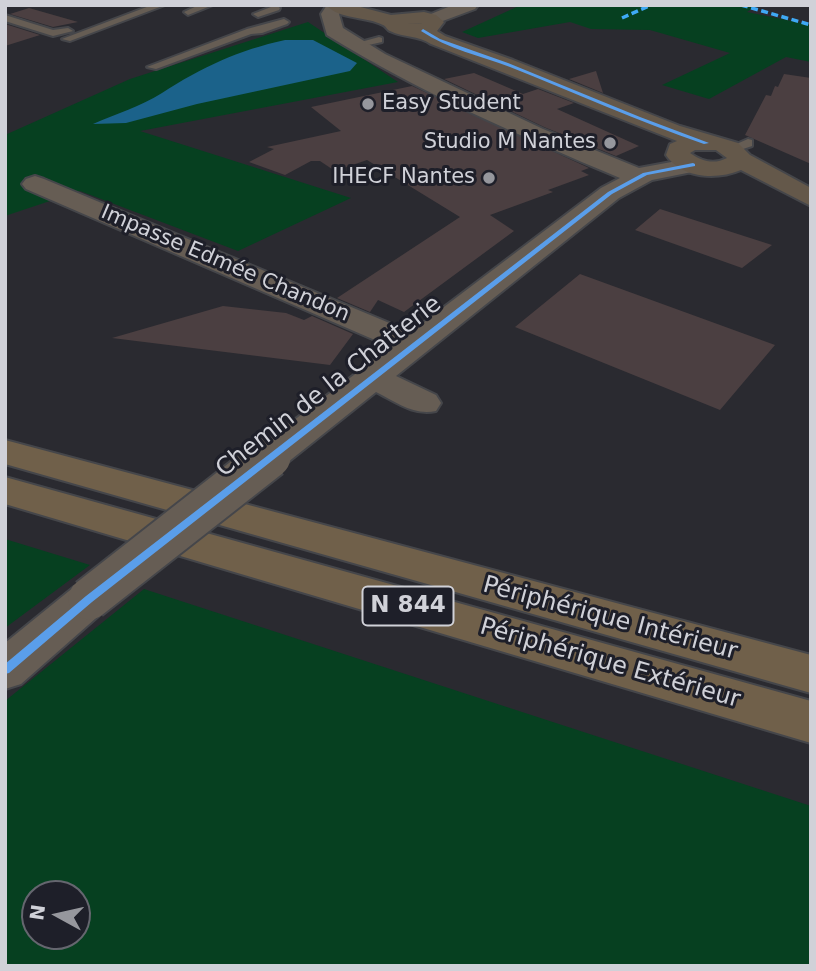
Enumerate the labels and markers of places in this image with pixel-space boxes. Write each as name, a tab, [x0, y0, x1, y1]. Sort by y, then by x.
place label: Easy Student	[382, 91, 521, 117]
marker: Easy Student	[360, 96, 376, 112]
place label: Studio M Nantes	[424, 130, 596, 156]
marker: Studio M Nantes	[602, 135, 618, 151]
place label: IHECF Nantes	[332, 165, 475, 191]
marker: IHECF Nantes	[481, 170, 497, 186]

